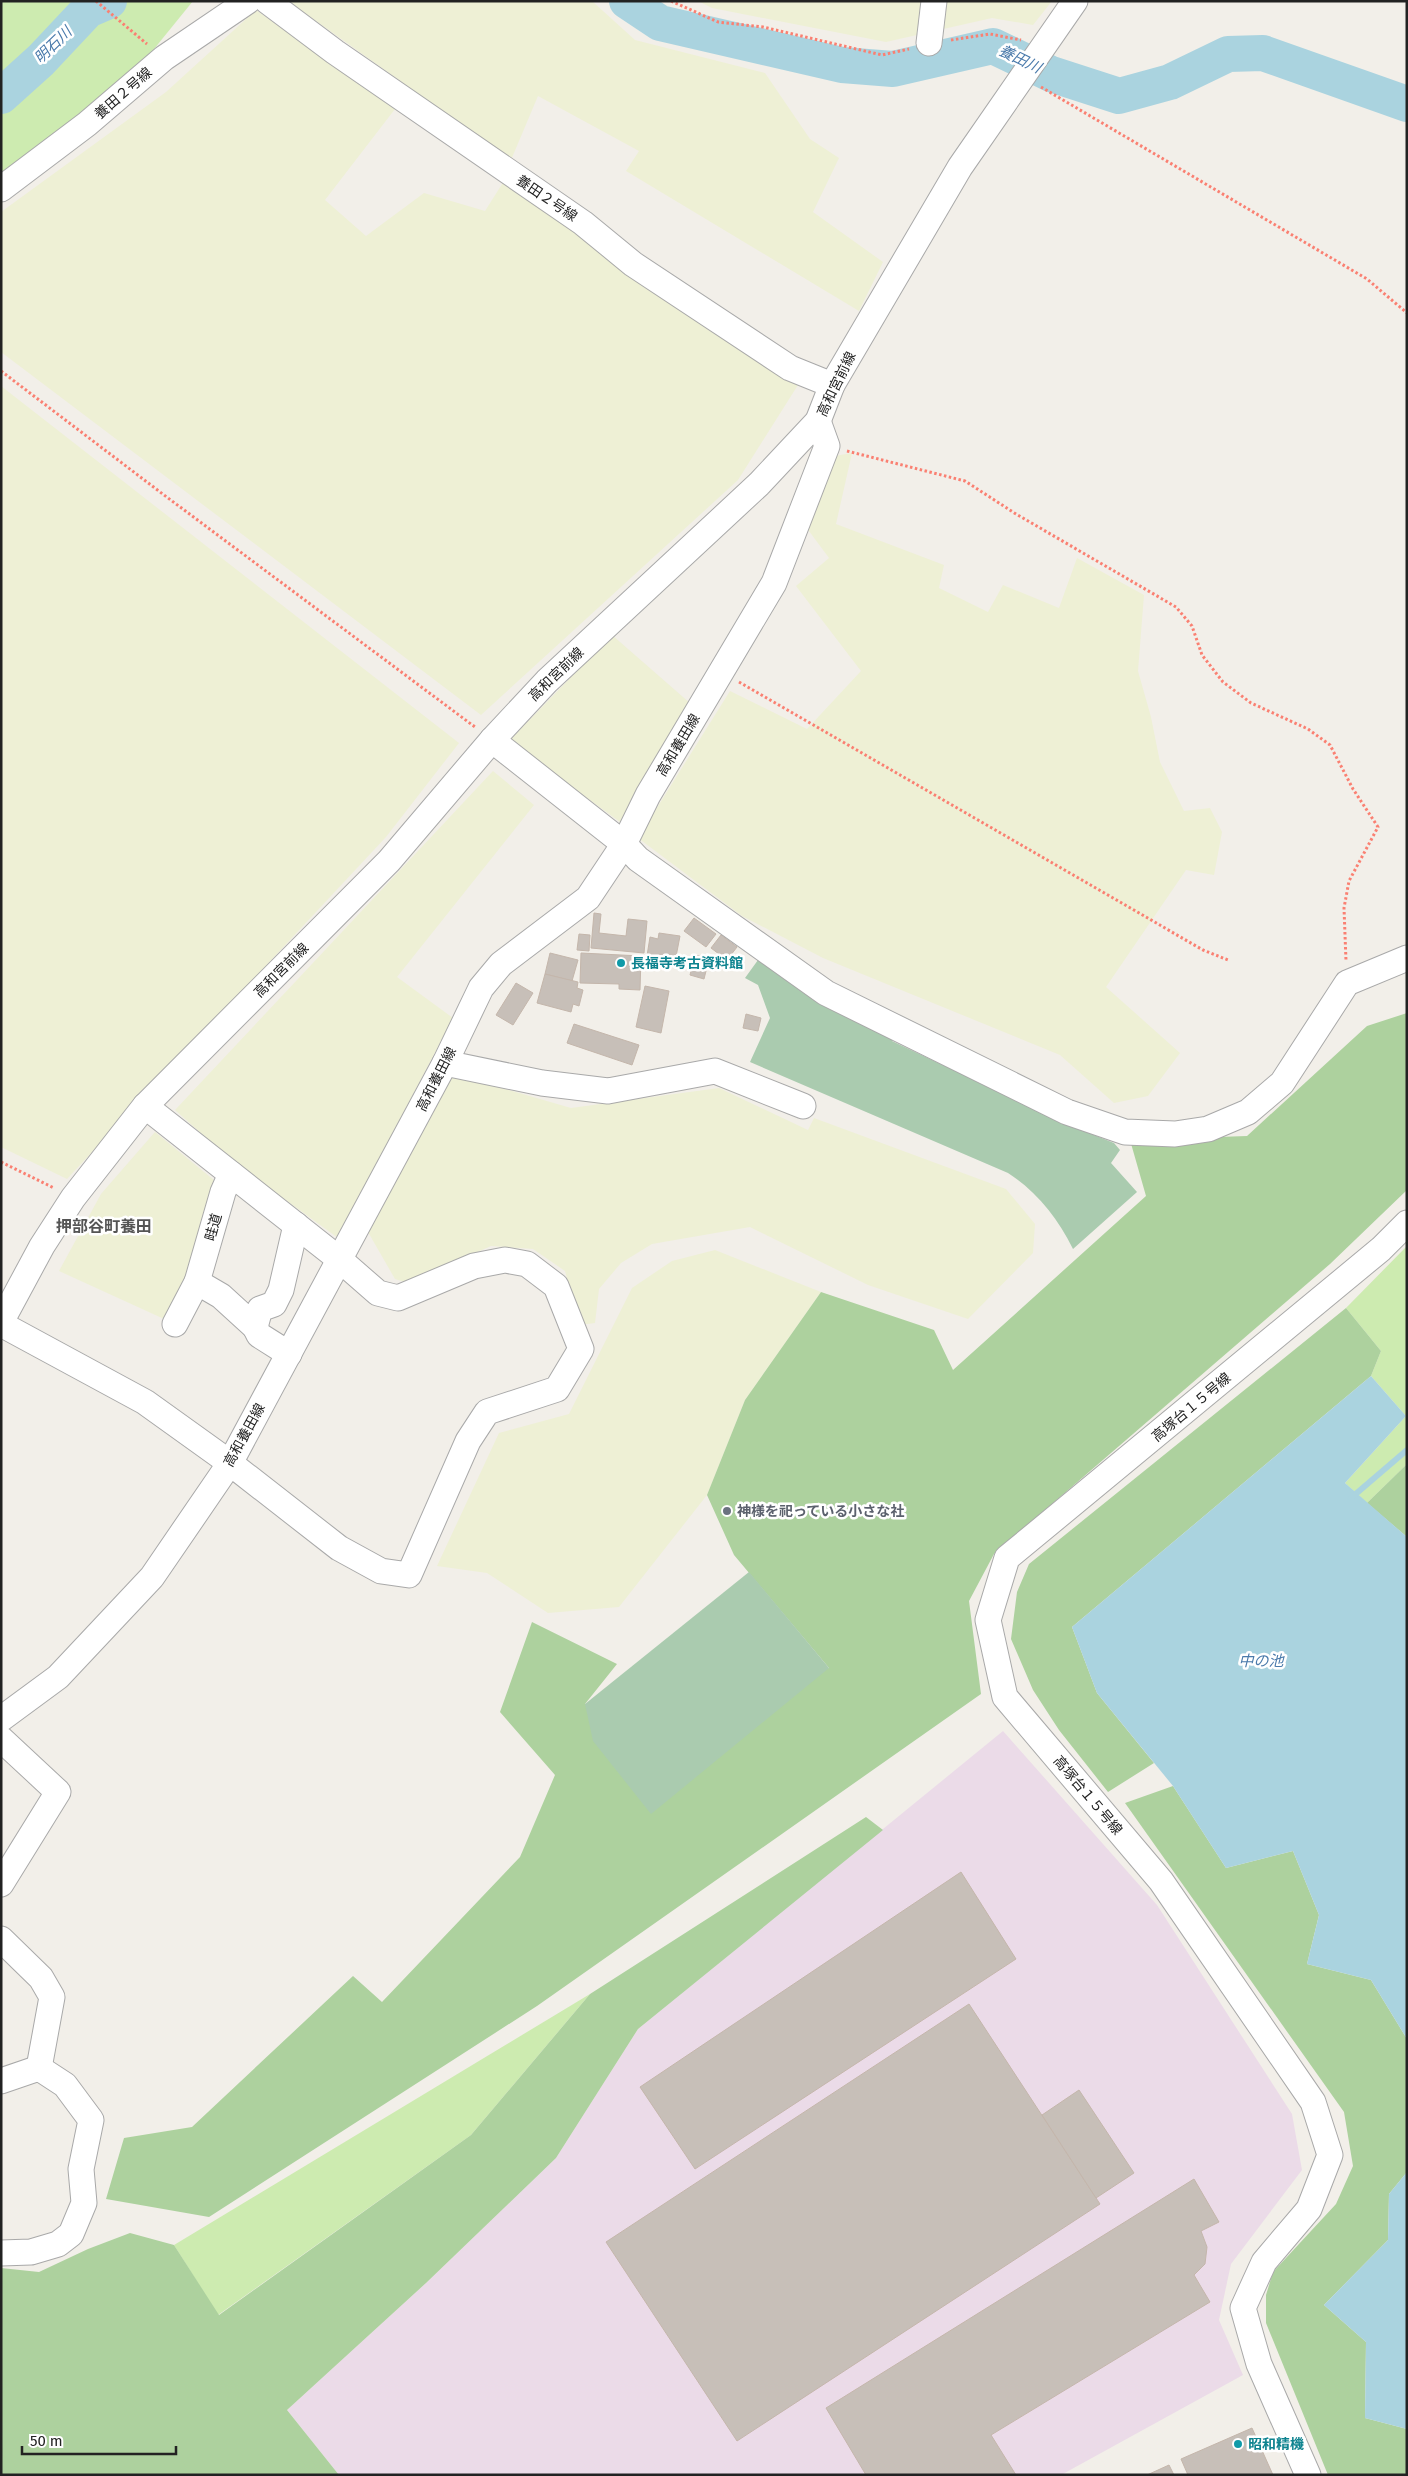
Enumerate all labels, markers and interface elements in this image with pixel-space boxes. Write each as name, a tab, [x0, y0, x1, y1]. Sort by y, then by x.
water label: 明石川	[31, 22, 77, 67]
water label: 養田川	[996, 41, 1046, 78]
street label: 養田２号線	[91, 64, 155, 123]
street label: 養田２号線	[513, 172, 580, 225]
street label: 高和宮前線	[813, 349, 859, 419]
street label: 高和宮前線	[525, 644, 587, 705]
street label: 高和養田線	[653, 711, 704, 780]
street label: 高和宮前線	[251, 940, 312, 1001]
place label: 長福寺考古資料館	[631, 955, 743, 972]
marker: 長福寺考古資料館	[615, 957, 627, 969]
street label: 高和養田線	[413, 1044, 460, 1114]
street label: 畦道	[201, 1211, 226, 1243]
district label: 押部谷町養田	[56, 1217, 152, 1236]
street label: 高塚台１５号線	[1148, 1369, 1234, 1445]
street label: 高和養田線	[220, 1401, 269, 1470]
place label: 神様を祀っている小さな社	[737, 1503, 904, 1520]
marker: 神様を祀っている小さな社	[721, 1505, 733, 1517]
water label: 中の池	[1238, 1652, 1285, 1670]
street label: 高塚台１５号線	[1050, 1752, 1126, 1838]
scale bar	[22, 2424, 176, 2456]
text: 50 m	[30, 2432, 63, 2450]
place label: 昭和精機	[1248, 2436, 1304, 2453]
marker: 昭和精機	[1232, 2438, 1244, 2450]

